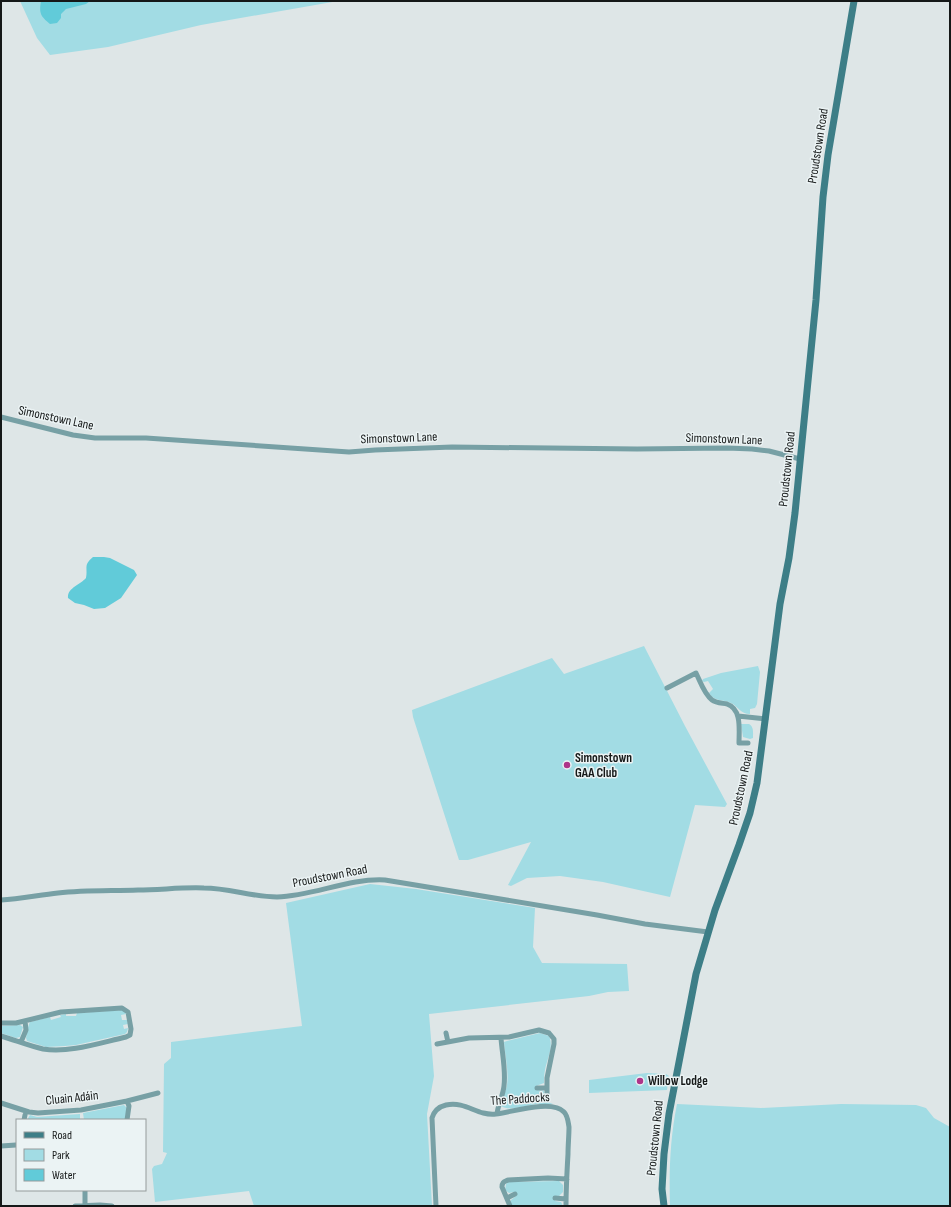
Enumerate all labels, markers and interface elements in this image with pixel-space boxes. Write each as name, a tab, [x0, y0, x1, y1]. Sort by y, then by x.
street label: Proudstown Road	[804, 107, 832, 185]
street label: Simonstown Lane	[17, 402, 95, 434]
street label: Simonstown Lane	[360, 429, 438, 447]
street label: Simonstown Lane	[685, 430, 763, 448]
street label: Proudstown Road	[775, 431, 799, 507]
street label: Proudstown Road	[725, 749, 757, 827]
place label: Simonstown GAA Club	[575, 750, 632, 781]
marker: Simonstown GAA Club	[562, 760, 572, 770]
street label: Proudstown Road	[291, 861, 369, 891]
place label: Willow Lodge	[648, 1073, 708, 1089]
marker: Willow Lodge	[635, 1076, 645, 1086]
street label: Cluain Adáin	[45, 1087, 99, 1109]
street label: The Paddocks	[490, 1089, 550, 1109]
street label: Proudstown Road	[643, 1100, 667, 1176]
legend	[16, 1119, 146, 1191]
text: Road	[52, 1128, 72, 1143]
text: Park	[52, 1148, 70, 1163]
text: Water	[52, 1168, 76, 1183]

